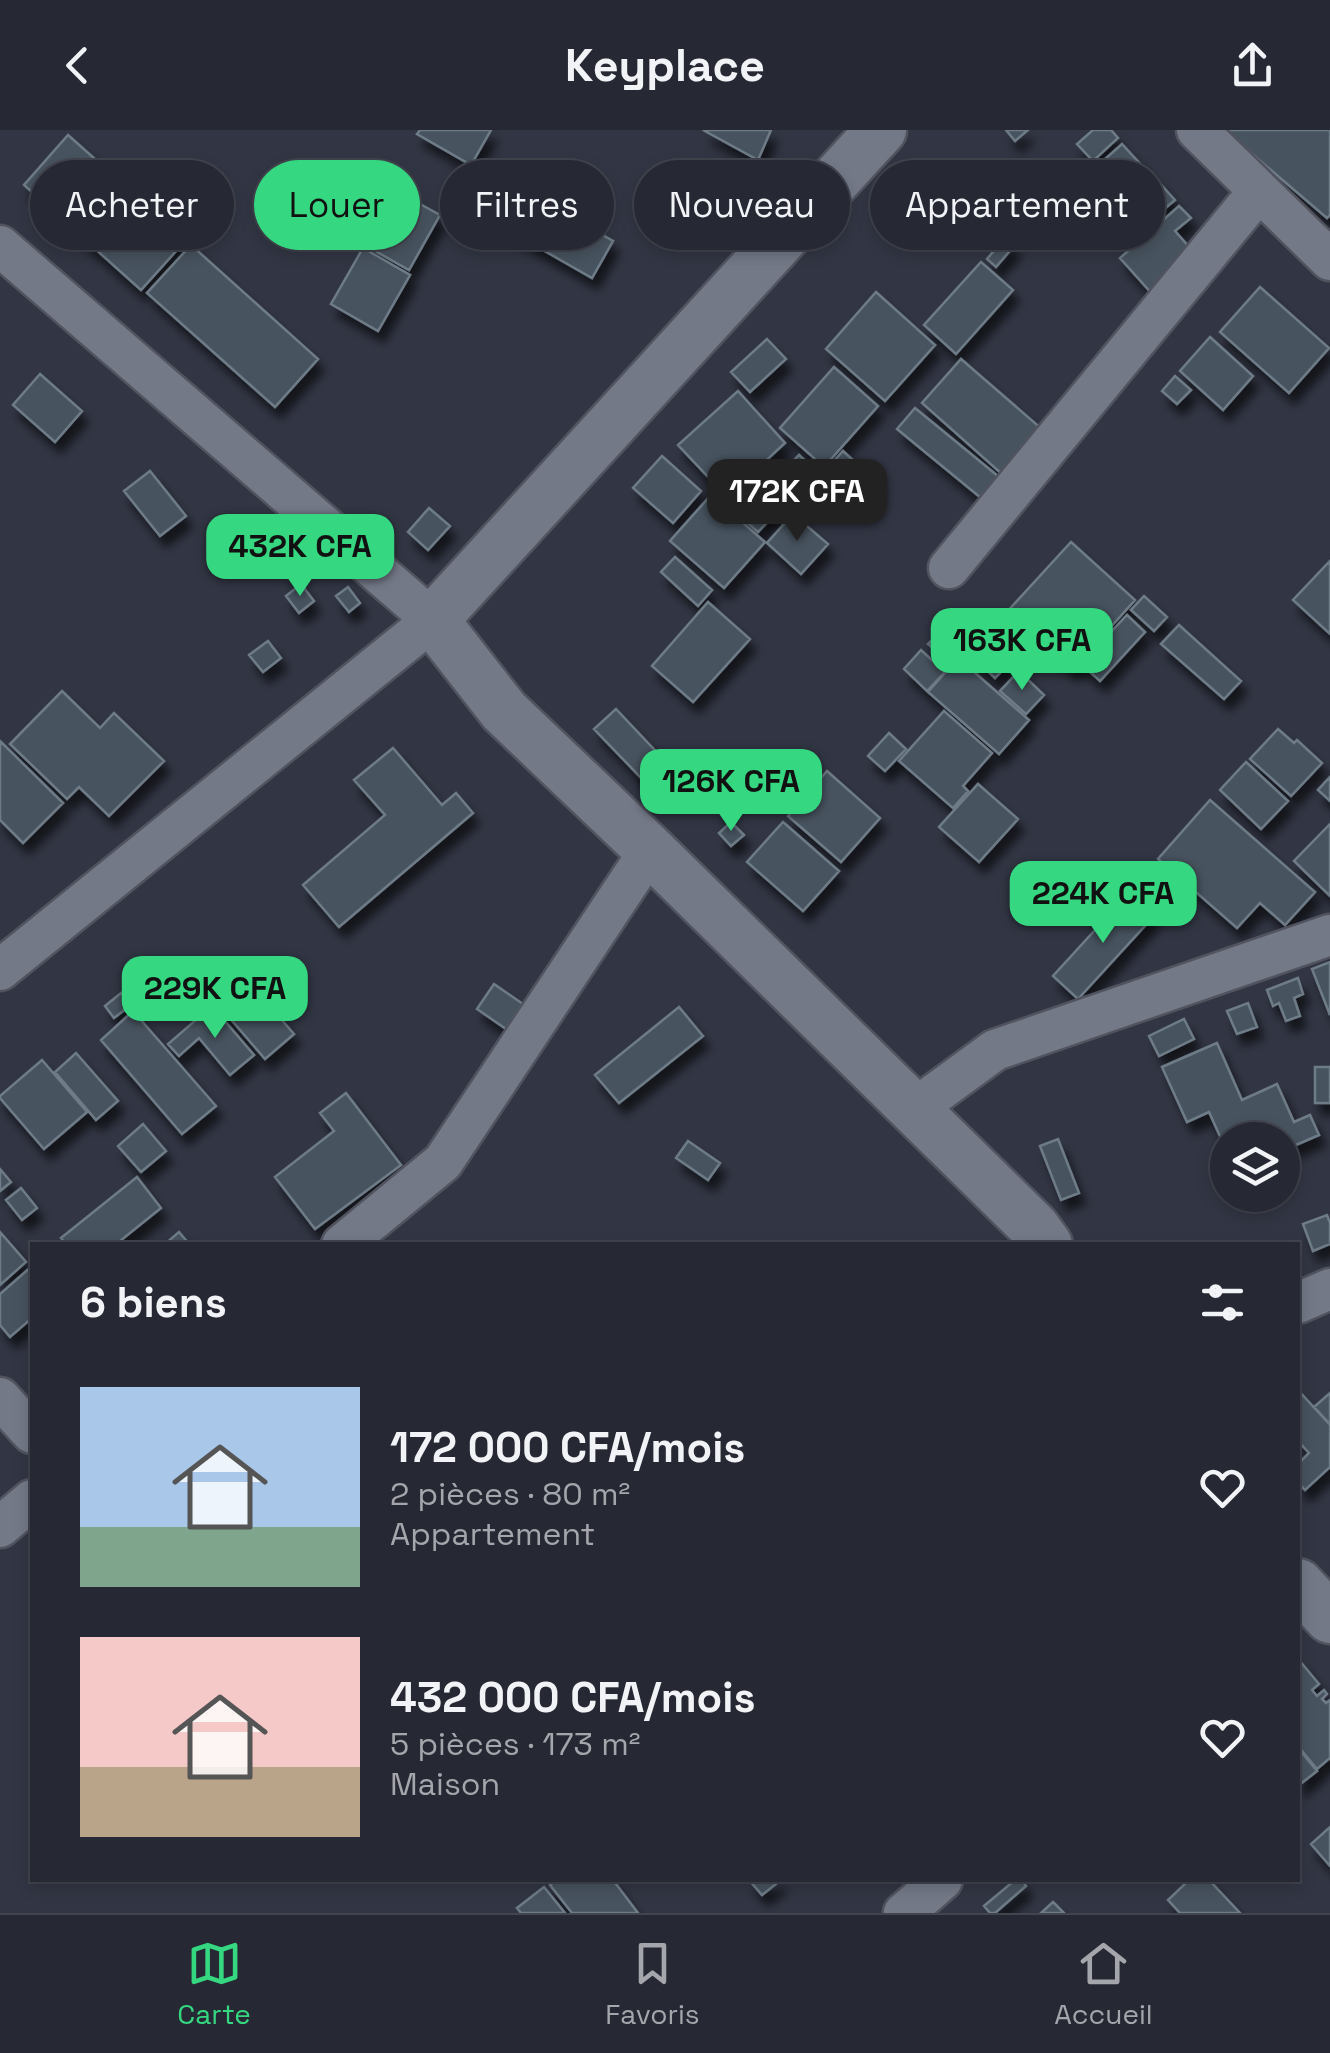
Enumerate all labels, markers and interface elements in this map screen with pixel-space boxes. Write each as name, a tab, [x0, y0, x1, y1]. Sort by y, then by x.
text: Keyplace	[565, 37, 765, 94]
icon: back	[50, 38, 105, 93]
icon: share	[1225, 38, 1280, 93]
chip: Acheter	[30, 160, 234, 250]
chip: Louer	[254, 160, 420, 250]
chip: Filtres	[440, 160, 614, 250]
chip: Nouveau	[634, 160, 850, 250]
chip: Appartement	[870, 160, 1165, 250]
pin: 172K CFA	[694, 459, 900, 544]
text: 172K CFA	[729, 471, 865, 511]
pin: 432K CFA	[197, 514, 403, 599]
text: 432K CFA	[228, 526, 372, 566]
pin: 163K CFA	[919, 608, 1125, 693]
text: 163K CFA	[953, 620, 1091, 660]
pin: 126K CFA	[628, 749, 834, 834]
text: 126K CFA	[662, 761, 800, 801]
pin: 224K CFA	[1000, 861, 1206, 946]
text: 224K CFA	[1032, 873, 1174, 913]
pin: 229K CFA	[112, 956, 318, 1041]
text: 229K CFA	[144, 968, 286, 1008]
map controls	[1210, 1122, 1300, 1212]
button: layers	[1210, 1122, 1300, 1212]
icon: filters	[1195, 1275, 1250, 1330]
text: 6 biens	[80, 1276, 227, 1329]
text: 172 000 CFA/mois	[390, 1421, 745, 1474]
icon: home	[160, 1427, 280, 1547]
icon: heart	[1195, 1460, 1250, 1515]
text: 2 pièces · 80 m²	[390, 1474, 630, 1514]
text: Appartement	[390, 1514, 595, 1554]
text: 432 000 CFA/mois	[390, 1671, 756, 1724]
icon: home	[160, 1677, 280, 1797]
icon: heart	[1195, 1710, 1250, 1765]
text: 5 pièces · 173 m²	[390, 1724, 640, 1764]
text: Maison	[390, 1764, 500, 1804]
tab: Carte	[177, 1936, 251, 2032]
tab: Favoris	[605, 1936, 700, 2032]
tab: Accueil	[1054, 1936, 1153, 2032]

